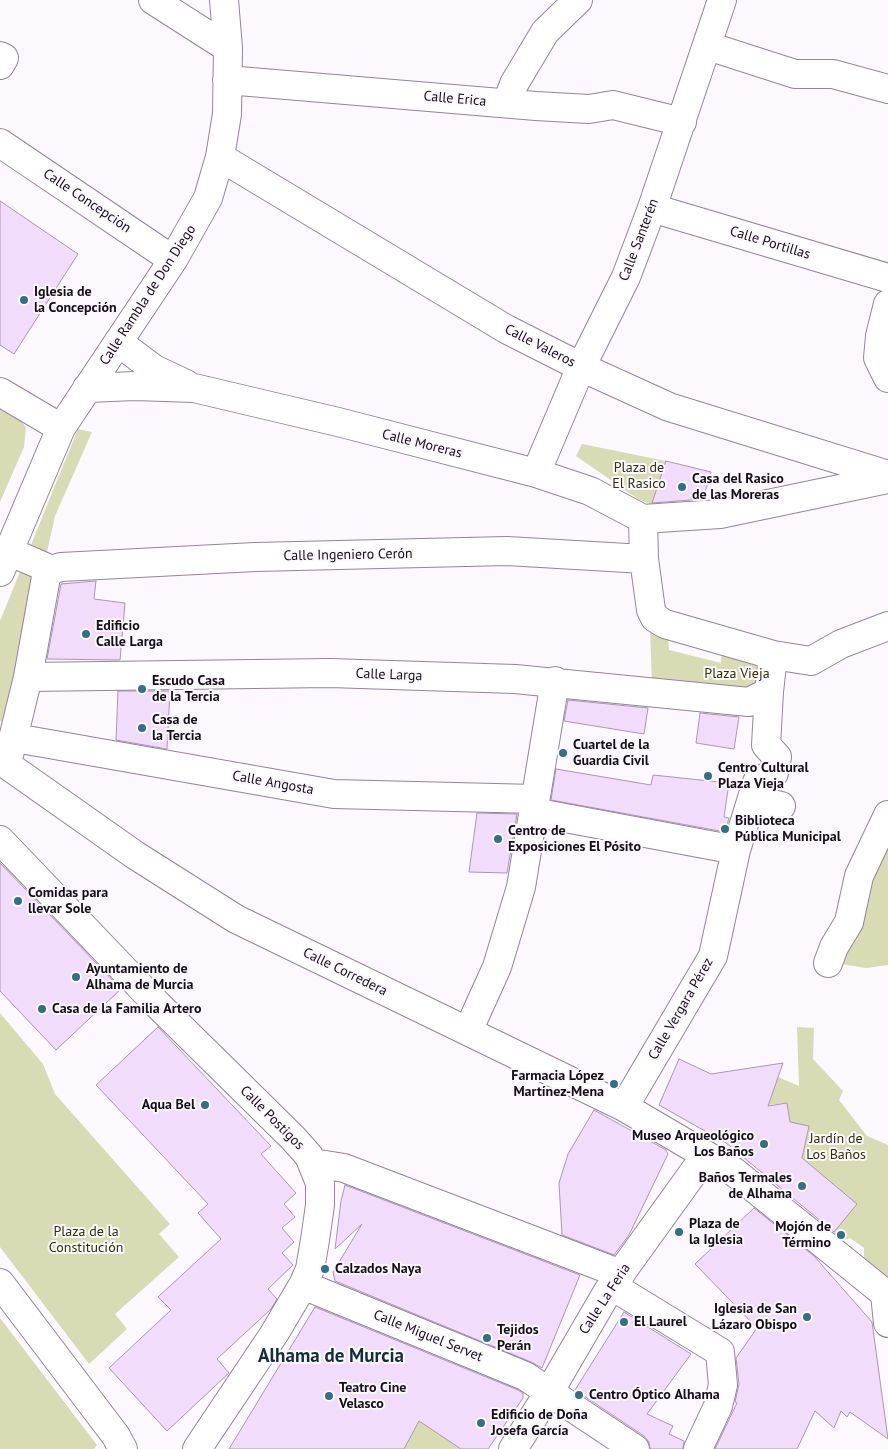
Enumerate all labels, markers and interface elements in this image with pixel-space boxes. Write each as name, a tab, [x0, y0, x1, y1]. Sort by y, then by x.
street label: Calle Erica	[423, 88, 487, 110]
street label: Calle Concepción	[40, 165, 134, 237]
street label: Calle Santerén	[616, 196, 662, 284]
street label: Calle Rambla de Don Diego	[96, 222, 200, 368]
street label: Calle Portillas	[728, 223, 812, 263]
place label: Iglesia de la Concepción	[34, 284, 117, 316]
marker: Iglesia de la Concepción	[18, 294, 30, 306]
street label: Calle Valeros	[502, 321, 578, 371]
street label: Calle Moreras	[380, 426, 464, 462]
park label: Plaza de El Rasico	[612, 460, 666, 492]
place label: Casa del Rasico de las Moreras	[692, 471, 784, 504]
marker: Casa del Rasico de las Moreras	[676, 481, 688, 493]
street label: Calle Ingeniero Cerón	[283, 545, 413, 565]
place label: Edificio Calle Larga	[96, 618, 163, 650]
marker: Edificio Calle Larga	[80, 628, 92, 640]
street label: Calle Larga	[355, 665, 423, 685]
park label: Plaza Vieja	[704, 666, 770, 682]
place label: Escudo Casa de la Tercia	[152, 673, 225, 706]
marker: Escudo Casa de la Tercia	[136, 683, 148, 695]
place label: Casa de la Tercia	[152, 712, 202, 744]
marker: Casa de la Tercia	[136, 722, 148, 734]
place label: Cuartel de la Guardia Civil	[573, 737, 649, 770]
marker: Cuartel de la Guardia Civil	[557, 747, 569, 759]
place label: Centro Cultural Plaza Vieja	[718, 760, 809, 792]
street label: Calle Angosta	[231, 768, 315, 798]
marker: Centro Cultural Plaza Vieja	[702, 770, 714, 782]
place label: Biblioteca Pública Municipal	[735, 813, 841, 846]
place label: Centro de Exposiciones El Pósito	[508, 823, 641, 856]
marker: Biblioteca Pública Municipal	[719, 823, 731, 835]
marker: Centro de Exposiciones El Pósito	[492, 833, 504, 845]
place label: Comidas para llevar Sole	[28, 885, 108, 918]
marker: Comidas para llevar Sole	[12, 895, 24, 907]
street label: Calle Corredera	[300, 944, 390, 1000]
street label: Calle Vergara Pérez	[645, 955, 717, 1063]
place label: Ayuntamiento de Alhama de Murcia	[86, 961, 194, 994]
marker: Ayuntamiento de Alhama de Murcia	[70, 971, 82, 983]
place label: Casa de la Familia Artero	[52, 1001, 201, 1017]
marker: Casa de la Familia Artero	[36, 1003, 48, 1015]
place label: Farmacia López Martínez-Mena	[511, 1068, 604, 1100]
marker: Farmacia López Martínez-Mena	[608, 1078, 620, 1090]
street label: Calle Postigos	[236, 1082, 308, 1154]
place label: Aqua Bel	[142, 1097, 195, 1113]
marker: Aqua Bel	[199, 1099, 211, 1111]
place label: Museo Arqueológico Los Baños	[632, 1128, 754, 1160]
park label: Jardín de Los Baños	[806, 1131, 866, 1164]
marker: Museo Arqueológico Los Baños	[758, 1138, 770, 1150]
place label: Baños Termales de Alhama	[699, 1170, 792, 1202]
marker: Baños Termales de Alhama	[796, 1180, 808, 1192]
place label: Plaza de la Iglesia	[689, 1216, 743, 1248]
place label: Mojón de Término	[775, 1219, 831, 1252]
park label: Plaza de la Constitución	[49, 1224, 123, 1256]
marker: Plaza de la Iglesia	[673, 1226, 685, 1238]
marker: Mojón de Término	[835, 1229, 847, 1241]
street label: Calle La Feria	[576, 1260, 634, 1338]
place label: Calzados Naya	[335, 1261, 421, 1277]
marker: Calzados Naya	[319, 1263, 331, 1275]
place label: Iglesia de San Lázaro Obispo	[712, 1301, 797, 1334]
street label: Calle Miguel Servet	[371, 1306, 485, 1366]
marker: Iglesia de San Lázaro Obispo	[801, 1311, 813, 1323]
place label: El Laurel	[634, 1314, 687, 1330]
marker: El Laurel	[618, 1316, 630, 1328]
place label: Tejidos Perán	[497, 1322, 539, 1354]
marker: Tejidos Perán	[481, 1332, 493, 1344]
district label: Alhama de Murcia	[258, 1346, 404, 1368]
place label: Teatro Cine Velasco	[339, 1380, 406, 1412]
place label: Centro Óptico Alhama	[589, 1387, 720, 1403]
marker: Centro Óptico Alhama	[573, 1389, 585, 1401]
marker: Teatro Cine Velasco	[323, 1390, 335, 1402]
place label: Edificio de Doña Josefa García	[491, 1407, 588, 1440]
marker: Edificio de Doña Josefa García	[475, 1417, 487, 1429]

